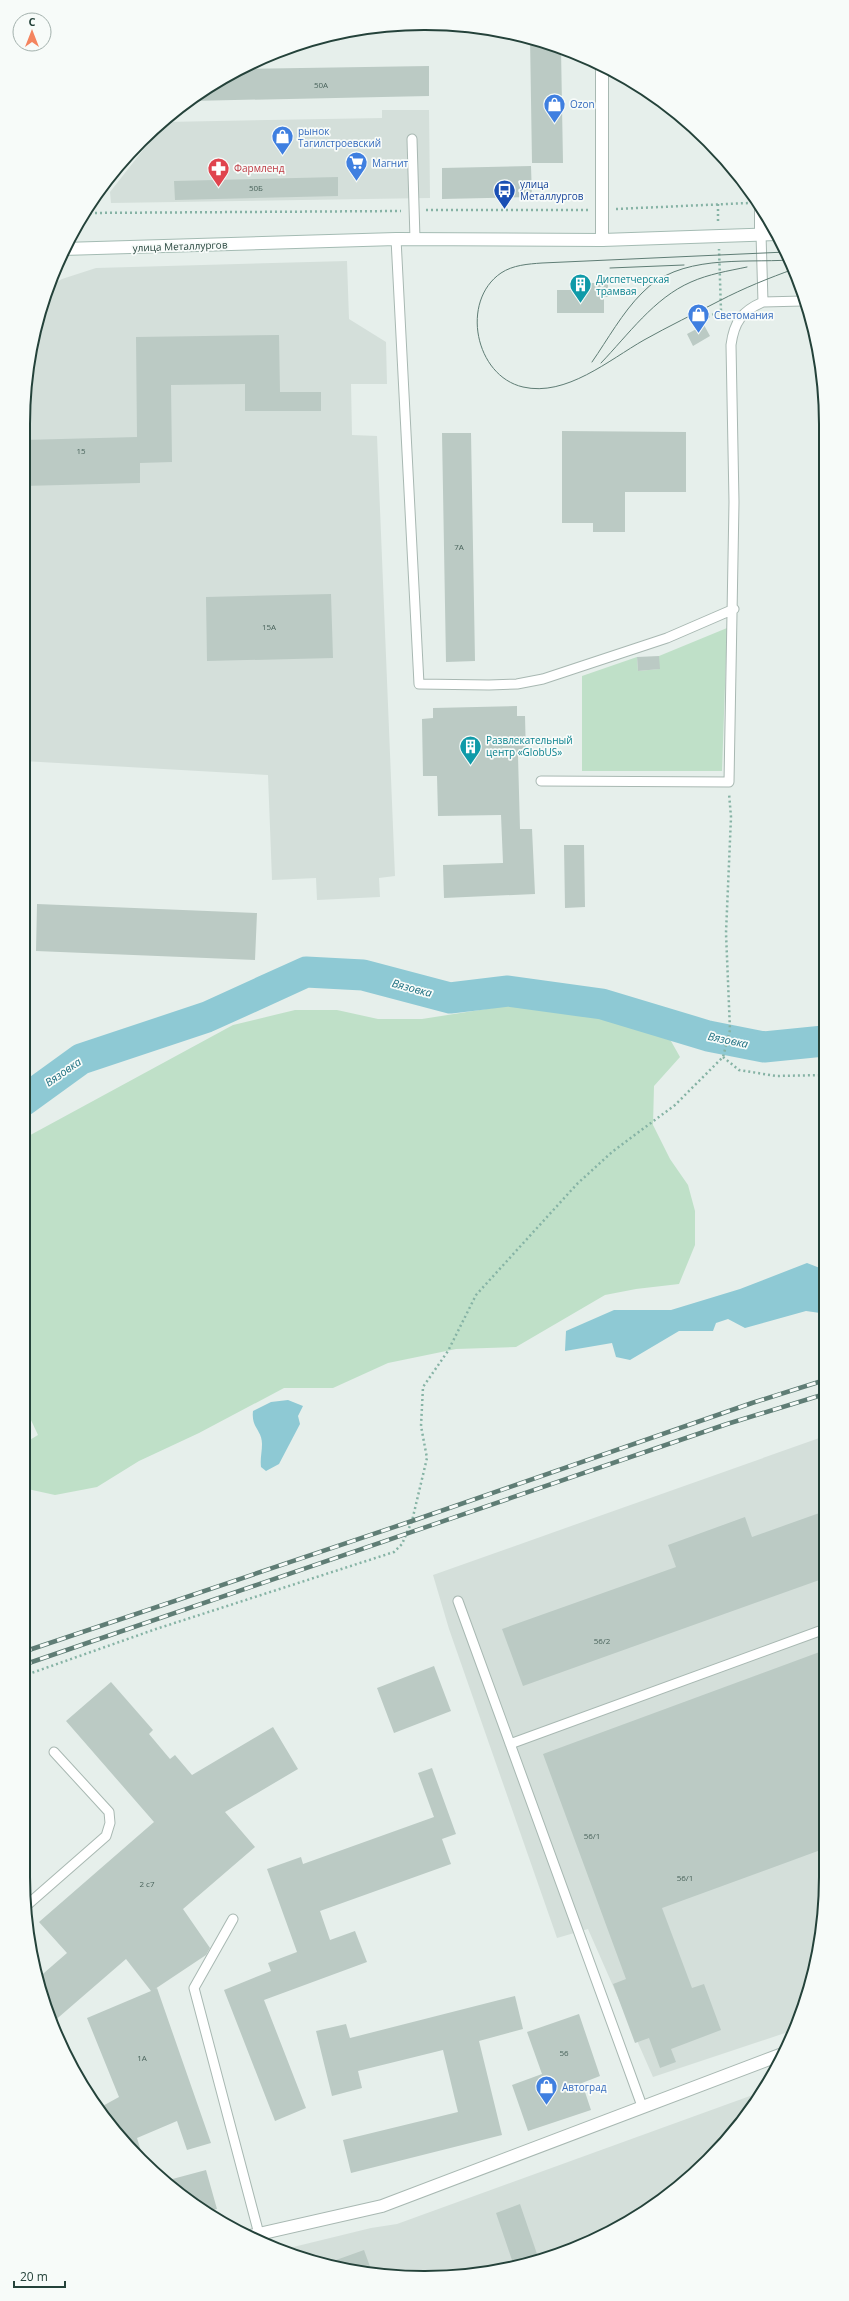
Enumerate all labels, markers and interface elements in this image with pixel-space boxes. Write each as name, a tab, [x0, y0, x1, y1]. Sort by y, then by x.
north arrow	[12, 12, 52, 52]
text: С	[28, 14, 36, 29]
house number: 50А	[314, 79, 329, 90]
shop icon: Ozon	[542, 91, 568, 124]
place label: Ozon	[570, 97, 595, 111]
shop icon: рынок Тагилстроевский	[270, 124, 296, 157]
place label: рынок Тагилстроевский	[298, 124, 381, 150]
supermarket icon: Магнит	[344, 150, 370, 183]
pharmacy icon: Фармленд	[205, 155, 231, 188]
place label: Магнит	[372, 156, 409, 170]
place label: Фармленд	[234, 161, 285, 175]
bus stop icon: улица Металлургов	[491, 177, 517, 210]
place label: улица Металлургов	[520, 177, 584, 203]
house number: 50Б	[249, 182, 263, 193]
street label: улица Металлургов	[132, 237, 228, 255]
building icon: Диспетчерская трамвая	[568, 272, 594, 305]
place label: Диспетчерская трамвая	[596, 272, 669, 298]
shop icon: Светомания	[686, 302, 712, 335]
place label: Светомания	[714, 308, 774, 322]
house number: 15	[76, 445, 86, 456]
house number: 7А	[454, 541, 465, 552]
house number: 15А	[262, 621, 277, 632]
building icon: Развлекательный центр «GlobUS»	[458, 733, 484, 766]
place label: Развлекательный центр «GlobUS»	[486, 733, 573, 759]
water label: Вязовка	[390, 975, 434, 1000]
water label: Вязовка	[707, 1028, 750, 1051]
water label: Вязовка	[42, 1054, 84, 1089]
house number: 56/2	[594, 1635, 611, 1646]
house number: 56/1	[584, 1830, 600, 1841]
house number: 56/1	[677, 1872, 693, 1883]
house number: 2 с7	[139, 1878, 155, 1889]
house number: 56	[559, 2047, 569, 2058]
house number: 1А	[137, 2052, 148, 2063]
shop icon: Автоград	[534, 2074, 560, 2107]
place label: Автоград	[562, 2080, 607, 2094]
scale bar	[14, 2263, 65, 2289]
text: 20 m	[20, 2268, 48, 2285]

